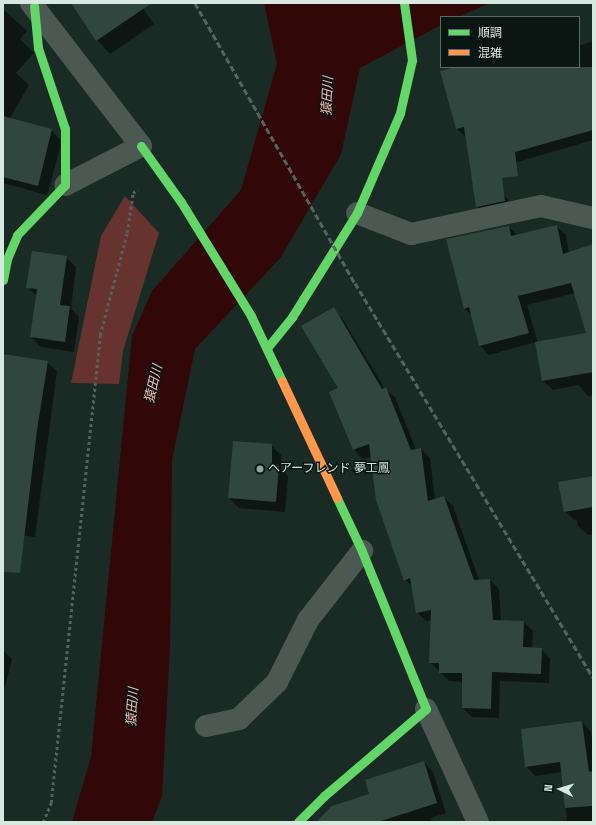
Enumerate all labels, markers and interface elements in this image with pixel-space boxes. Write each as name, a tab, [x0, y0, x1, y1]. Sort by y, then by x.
legend	[440, 16, 580, 68]
text: 順調	[478, 25, 502, 41]
text: 混雑	[478, 45, 502, 61]
water label: 猿田川	[319, 76, 337, 116]
water label: 猿田川	[142, 363, 166, 405]
place label: ヘアーフレンド 夢工鳳	[268, 462, 390, 476]
marker: ヘアーフレンド 夢工鳳	[255, 464, 265, 474]
water label: 猿田川	[124, 687, 142, 727]
north arrow	[540, 769, 580, 809]
text: N	[541, 784, 555, 792]

